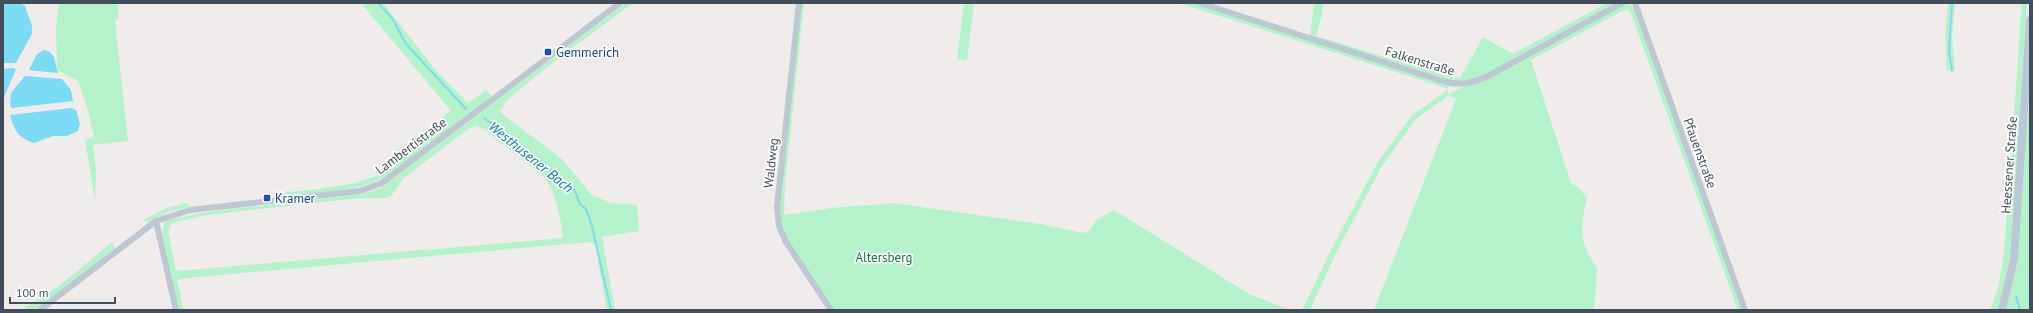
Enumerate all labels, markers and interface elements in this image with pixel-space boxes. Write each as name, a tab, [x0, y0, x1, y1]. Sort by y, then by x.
street label: Falkenstraße	[1383, 42, 1457, 80]
place label: Gemmerich	[556, 44, 619, 61]
marker: Gemmerich	[543, 47, 553, 57]
street label: Lambertistraße	[372, 114, 450, 178]
street label: Pfauenstraße	[1679, 115, 1721, 191]
street label: Heessener Straße	[1997, 116, 2021, 214]
water label: Westhusener Bach	[485, 117, 577, 197]
street label: Waldweg	[760, 137, 782, 189]
place label: Kramer	[275, 190, 316, 207]
marker: Kramer	[262, 193, 272, 203]
park label: Altersberg	[855, 249, 913, 266]
scale bar	[10, 279, 115, 305]
text: 100 m	[16, 285, 49, 300]

